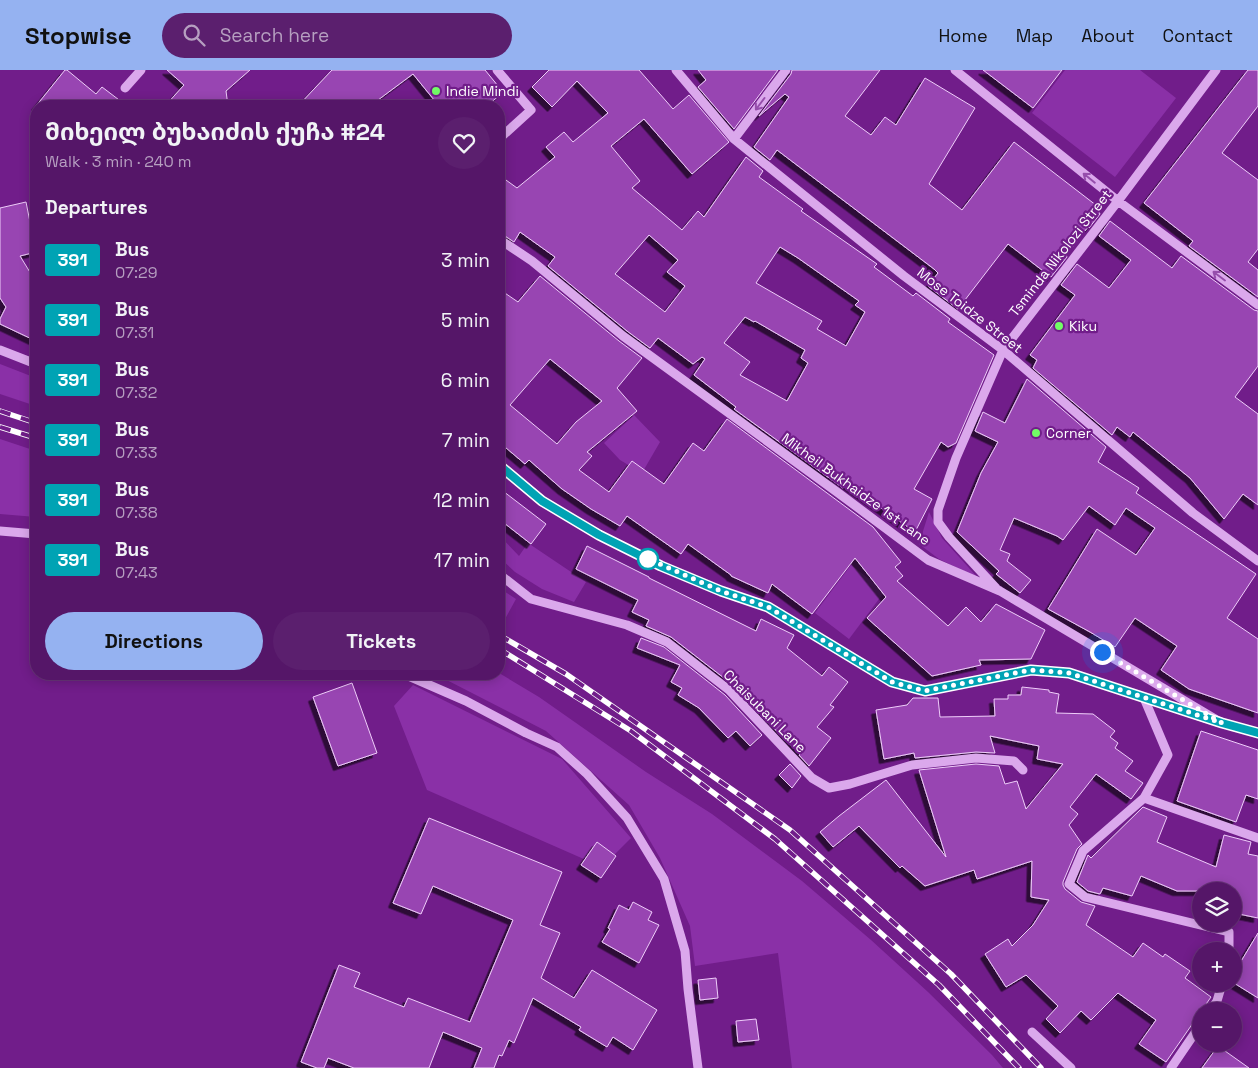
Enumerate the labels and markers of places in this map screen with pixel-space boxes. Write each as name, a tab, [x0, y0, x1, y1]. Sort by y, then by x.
place label: Indie Mindi	[446, 82, 519, 100]
marker: Indie Mindi	[430, 85, 442, 97]
place label: Kiku	[1069, 317, 1097, 335]
marker: Kiku	[1053, 320, 1065, 332]
place label: Corner	[1046, 424, 1091, 442]
marker: Corner	[1030, 427, 1042, 439]
unlabelled marker	[637, 548, 659, 570]

